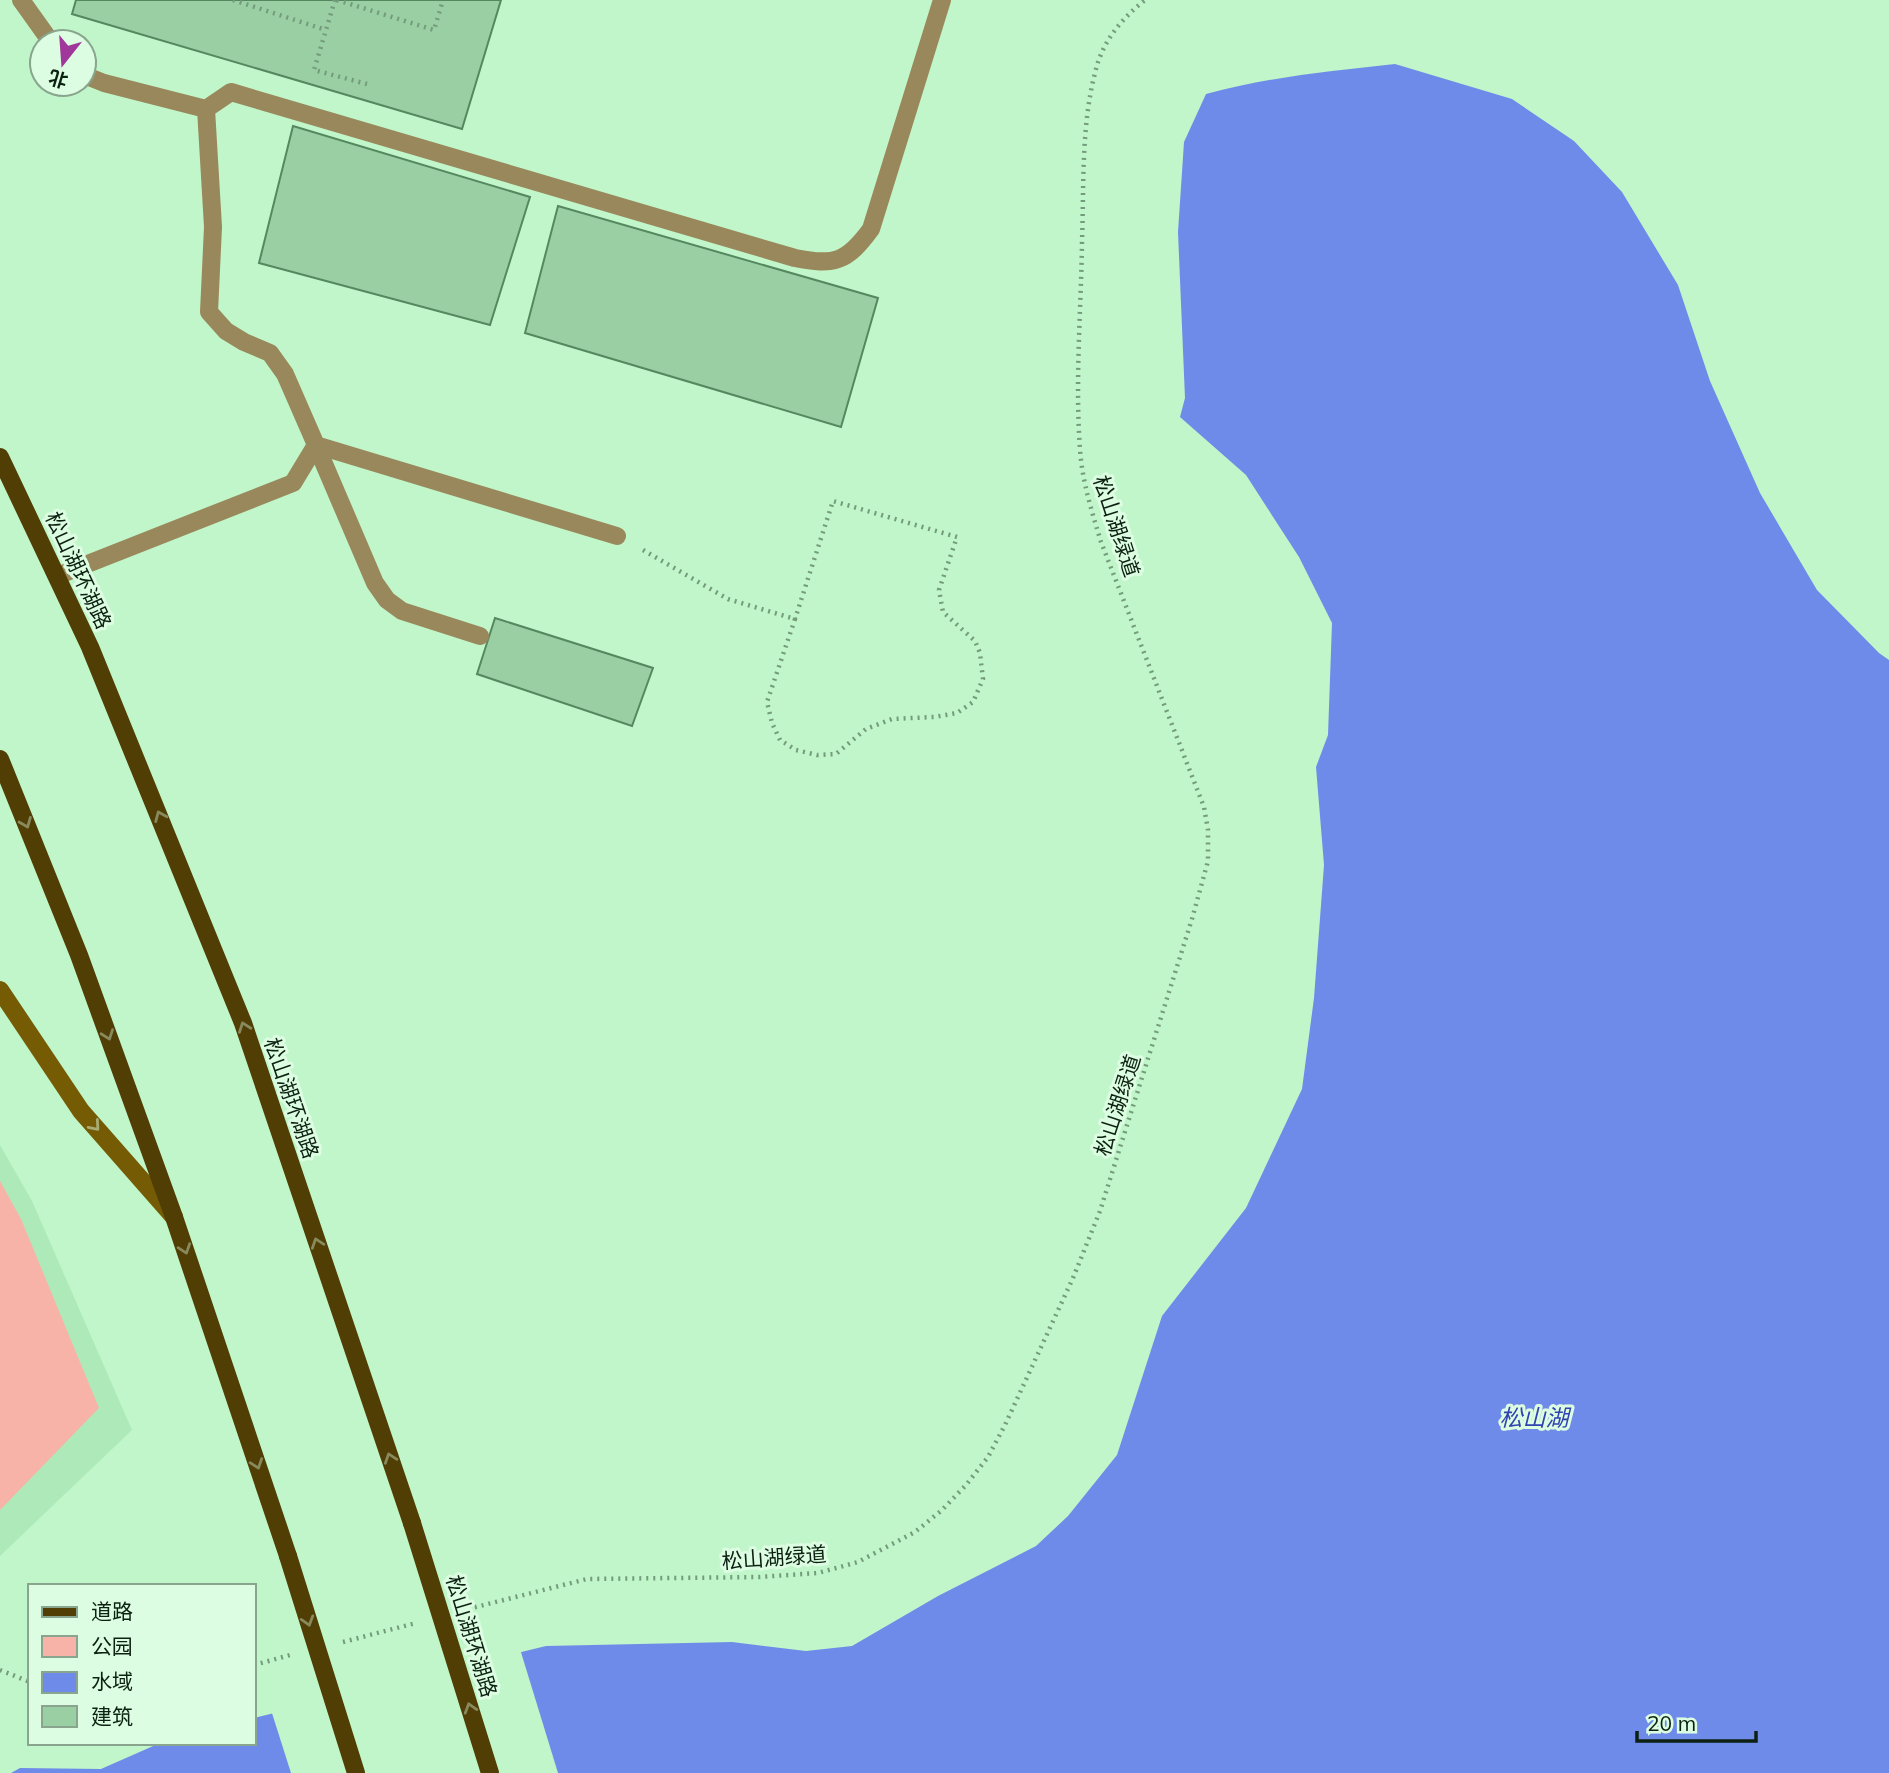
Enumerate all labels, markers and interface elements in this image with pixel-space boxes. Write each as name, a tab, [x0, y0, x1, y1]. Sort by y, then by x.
north arrow	[28, 28, 98, 98]
text: 北	[45, 65, 71, 94]
street label: 松山湖绿道	[1088, 472, 1146, 580]
street label: 松山湖环湖路	[41, 507, 117, 633]
one-way arrow	[154, 811, 168, 823]
one-way arrow	[17, 816, 31, 828]
one-way arrow	[238, 1022, 252, 1034]
one-way arrow	[100, 1028, 114, 1040]
street label: 松山湖环湖路	[259, 1034, 325, 1162]
street label: 松山湖绿道	[1088, 1051, 1146, 1159]
one-way arrow	[86, 1118, 99, 1131]
one-way arrow	[311, 1237, 325, 1249]
one-way arrow	[177, 1242, 191, 1254]
water label: 松山湖	[1500, 1403, 1572, 1432]
one-way arrow	[384, 1452, 399, 1464]
one-way arrow	[249, 1458, 263, 1470]
street label: 松山湖绿道	[721, 1540, 827, 1574]
street label: 松山湖环湖路	[441, 1572, 503, 1700]
legend	[28, 1584, 256, 1745]
text: 道路	[91, 1598, 133, 1624]
one-way arrow	[300, 1615, 315, 1627]
text: 公园	[91, 1633, 133, 1659]
text: 水域	[91, 1668, 133, 1694]
scale bar	[1637, 1700, 1756, 1744]
one-way arrow	[464, 1702, 478, 1715]
text: 建筑	[91, 1703, 133, 1729]
text: 20 m	[1647, 1710, 1696, 1736]

